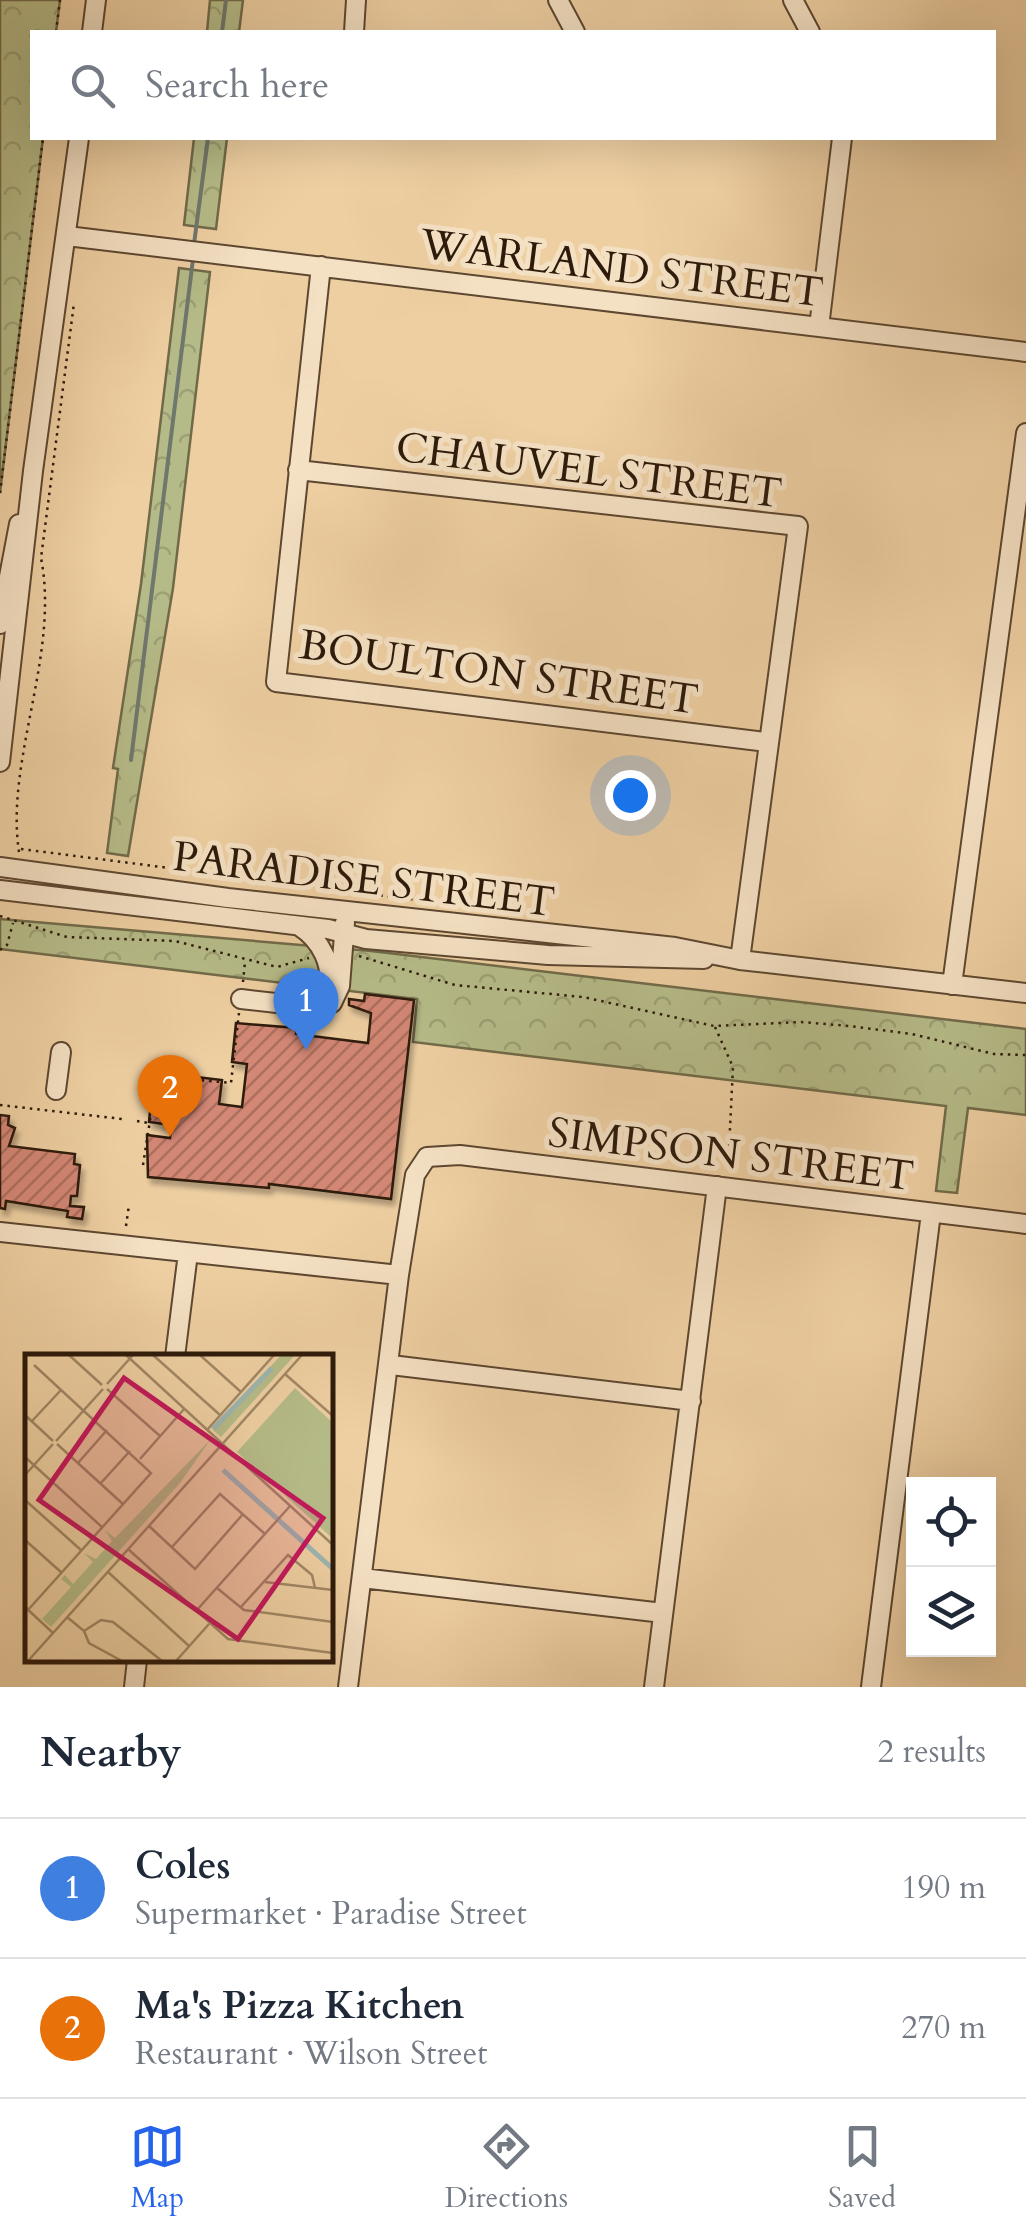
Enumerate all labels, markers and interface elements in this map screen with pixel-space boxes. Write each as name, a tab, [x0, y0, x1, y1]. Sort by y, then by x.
search box	[30, 30, 996, 140]
icon: search	[65, 58, 120, 113]
text: Search here	[145, 59, 329, 111]
street label: WARLAND STREET	[416, 215, 827, 321]
street label: CHAUVEL STREET	[393, 419, 785, 522]
street label: BOULTON STREET	[296, 616, 702, 729]
your location	[605, 770, 656, 821]
street label: PARADISE STREET	[170, 828, 558, 931]
pin: 1	[274, 968, 338, 1050]
pin: 2	[138, 1054, 202, 1137]
street label: SIMPSON STREET	[545, 1104, 917, 1205]
inset map	[25, 1354, 332, 1662]
map controls	[906, 1477, 996, 1657]
button: locate	[906, 1477, 996, 1567]
button: layers	[906, 1567, 996, 1657]
text: Nearby	[40, 1724, 182, 1781]
text: 2 results	[878, 1730, 986, 1774]
text: Coles	[135, 1840, 231, 1892]
text: 1	[64, 1866, 81, 1910]
text: 190 m	[901, 1866, 986, 1910]
text: Supermarket · Paradise Street	[135, 1892, 527, 1936]
text: Ma's Pizza Kitchen	[135, 1980, 464, 2032]
text: 2	[64, 2006, 81, 2050]
text: 270 m	[901, 2006, 986, 2050]
text: Restaurant · Wilson Street	[135, 2032, 487, 2076]
tab: Map	[130, 2119, 185, 2217]
tab: Directions	[445, 2119, 568, 2217]
tab: Saved	[828, 2119, 896, 2217]

